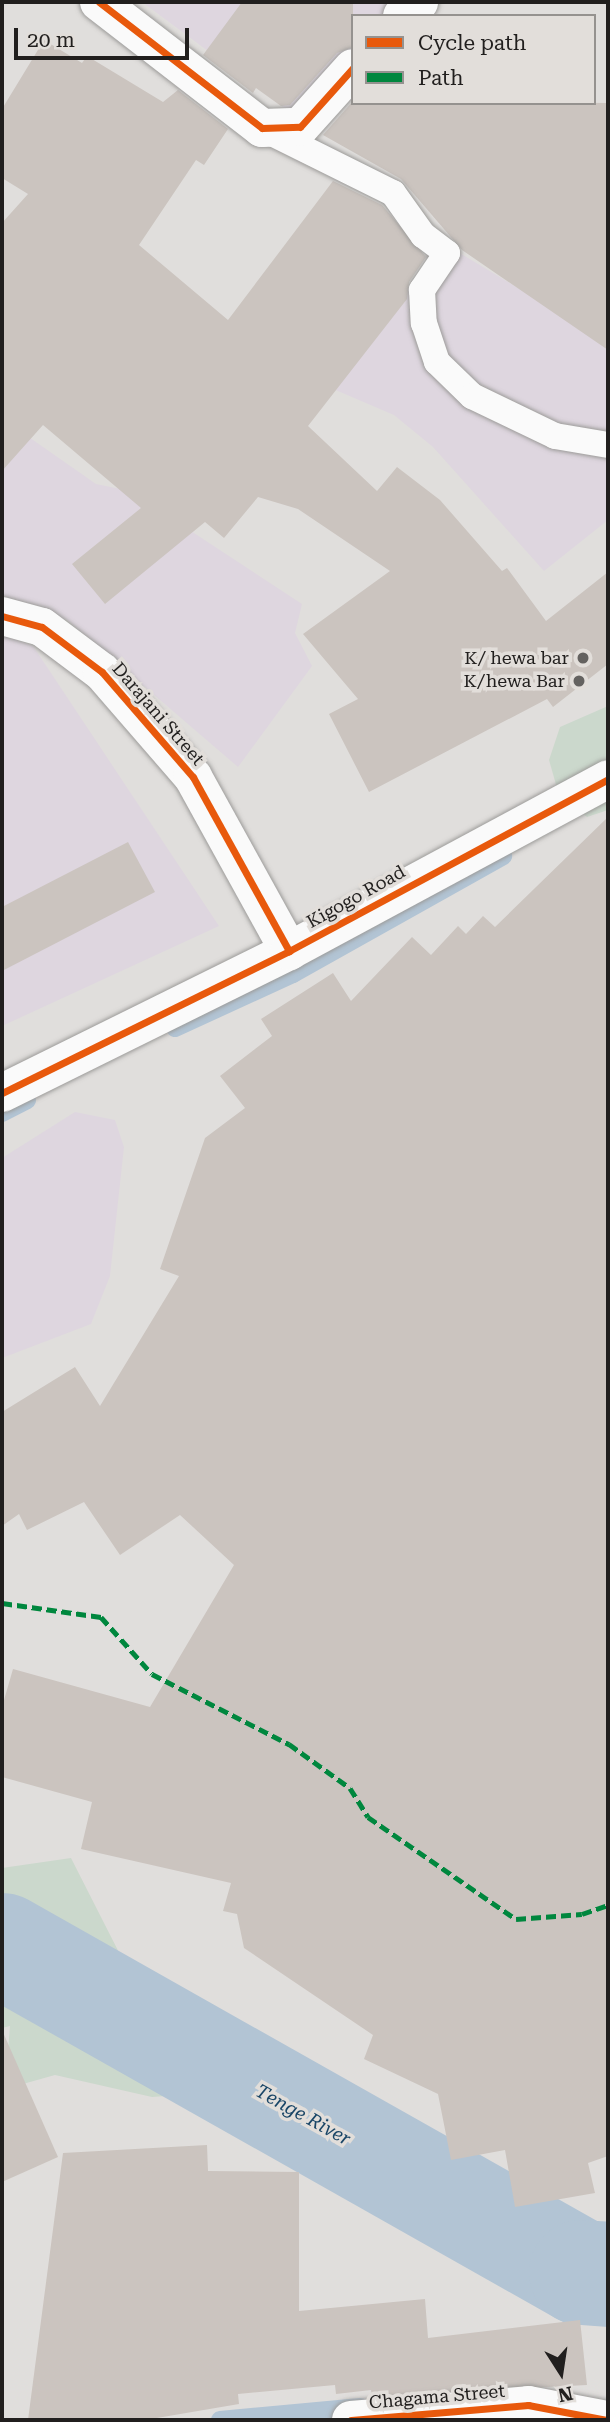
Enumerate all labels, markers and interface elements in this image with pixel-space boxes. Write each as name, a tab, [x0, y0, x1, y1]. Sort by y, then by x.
scale bar	[18, 14, 192, 58]
legend	[351, 14, 596, 105]
text: 20 m	[27, 28, 75, 52]
text: Cycle path	[418, 31, 526, 55]
text: Path	[418, 66, 464, 90]
place label: K/ hewa bar	[464, 647, 569, 669]
marker: K/ hewa bar	[575, 650, 591, 666]
street label: Darajani Street	[107, 658, 209, 770]
place label: K/hewa Bar	[463, 670, 565, 692]
marker: K/hewa Bar	[571, 673, 587, 689]
street label: Kigogo Road	[303, 861, 409, 933]
water label: Tenge River	[251, 2079, 355, 2151]
north arrow	[526, 2338, 596, 2408]
street label: Chagama Street	[368, 2380, 506, 2414]
text: N	[556, 2381, 575, 2407]

